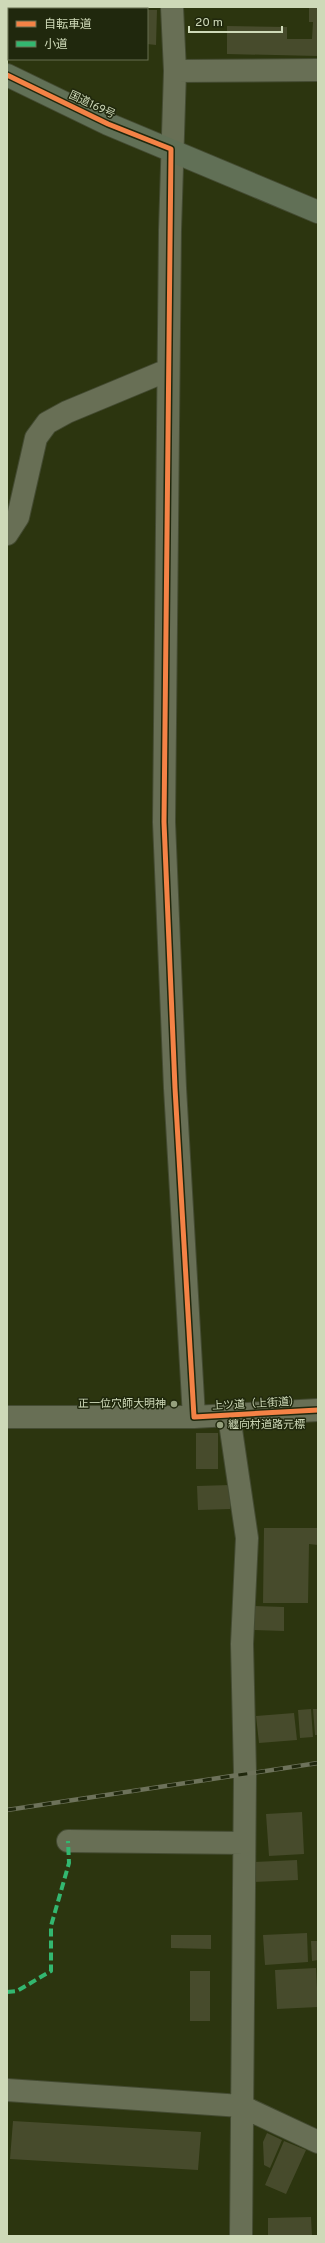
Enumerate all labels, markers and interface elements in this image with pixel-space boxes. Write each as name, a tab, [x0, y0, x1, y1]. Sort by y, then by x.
legend	[8, 8, 148, 60]
scale bar	[189, 8, 282, 34]
text: 20 m	[195, 15, 223, 31]
text: 自転車道	[44, 17, 92, 33]
text: 小道	[44, 37, 68, 53]
street label: 国道169号	[66, 88, 118, 122]
street label: 上ツ道（上街道）	[212, 1395, 300, 1413]
place label: 正一位穴師大明神	[78, 1397, 166, 1411]
marker: 正一位穴師大明神	[169, 1399, 179, 1409]
place label: 纏向村道路元標	[228, 1418, 305, 1432]
marker: 纏向村道路元標	[215, 1420, 225, 1430]

